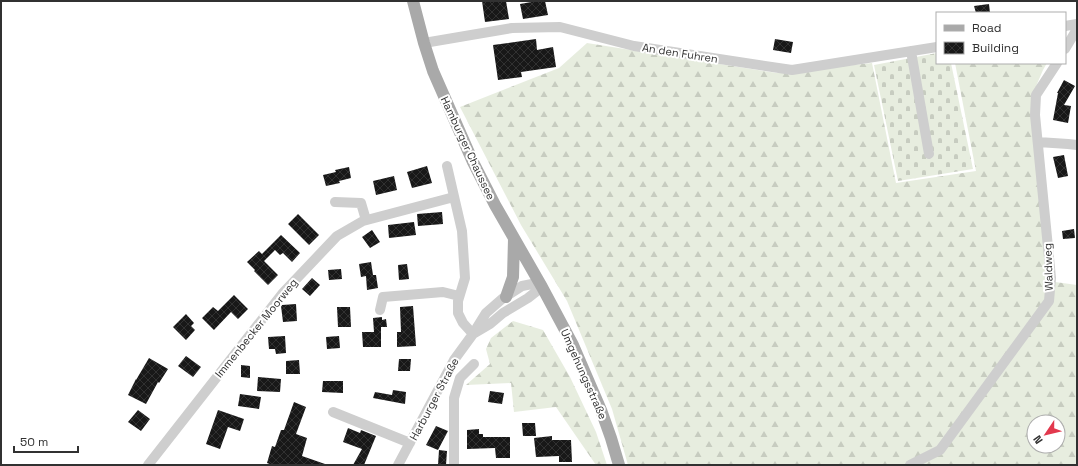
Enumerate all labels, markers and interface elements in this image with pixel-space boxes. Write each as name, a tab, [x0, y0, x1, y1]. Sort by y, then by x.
legend	[936, 12, 1066, 64]
text: Road	[972, 20, 1001, 36]
street label: An den Fuhren	[641, 40, 719, 66]
text: Building	[972, 40, 1019, 56]
street label: Hamburger Chaussee	[438, 94, 498, 202]
street label: Waldweg	[1040, 243, 1056, 291]
street label: Immenbecker Moorweg	[212, 276, 300, 380]
street label: Umgehungsstraße	[558, 326, 610, 422]
street label: Harburger Straße	[406, 355, 462, 443]
north arrow	[1026, 414, 1066, 454]
scale bar	[14, 428, 78, 454]
text: N	[1030, 433, 1046, 447]
text: 50 m	[20, 434, 48, 450]

